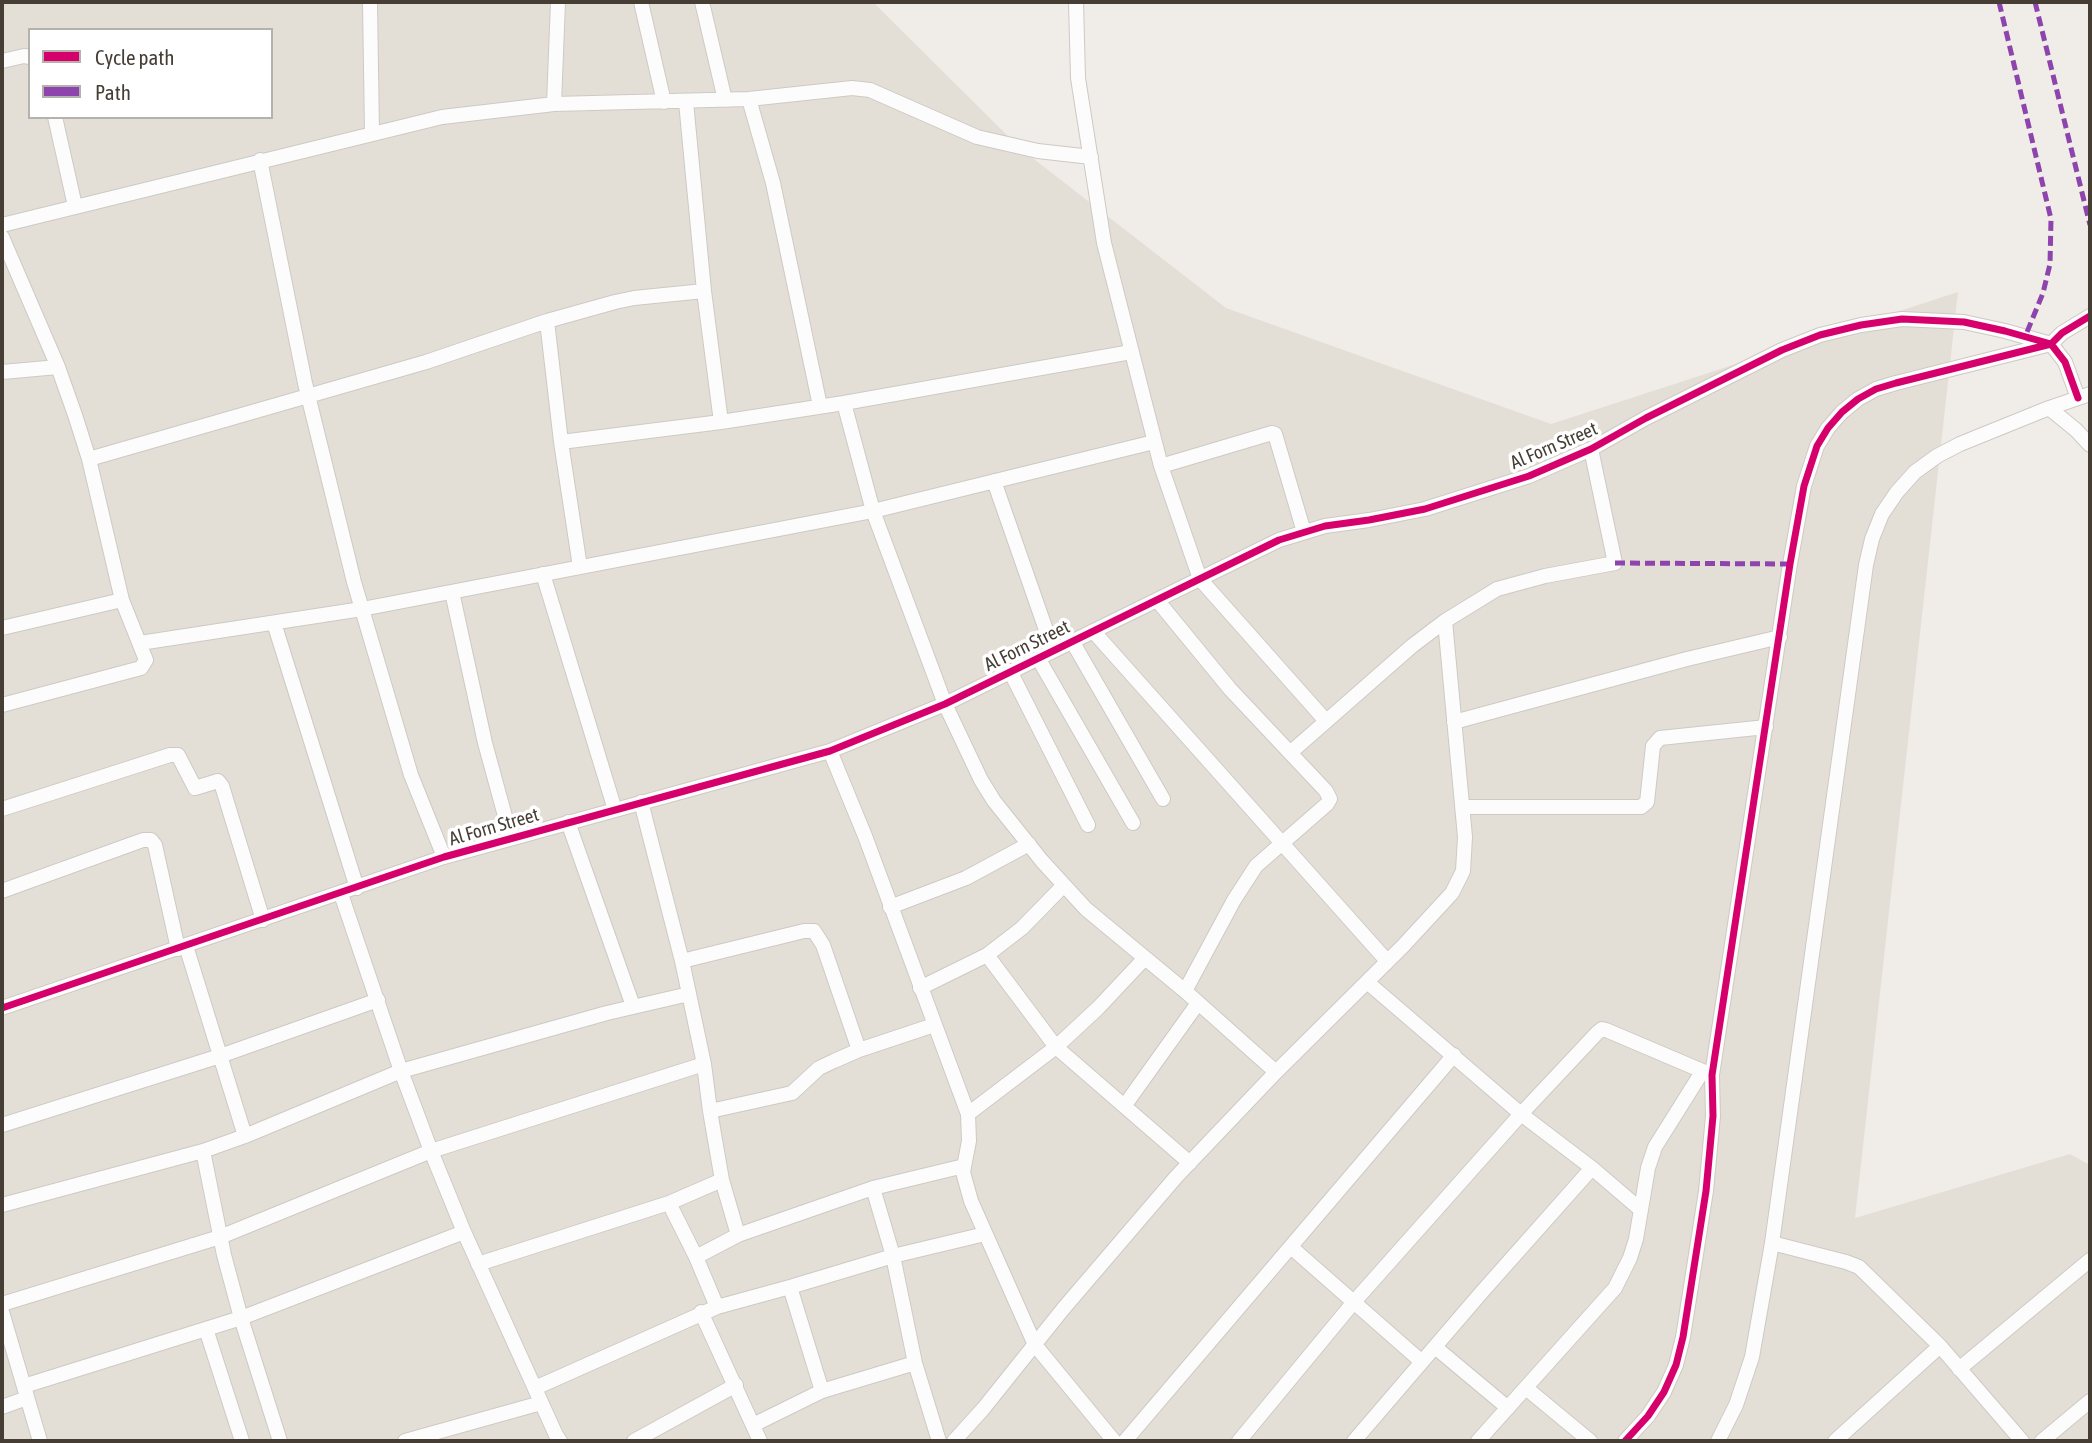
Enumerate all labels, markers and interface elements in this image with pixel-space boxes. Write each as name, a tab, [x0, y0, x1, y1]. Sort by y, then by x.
legend	[28, 28, 273, 119]
text: Cycle path	[95, 45, 174, 69]
text: Path	[95, 80, 131, 104]
street label: Al Forn Street	[1507, 417, 1601, 475]
street label: Al Forn Street	[981, 616, 1073, 676]
street label: Al Forn Street	[447, 803, 541, 851]

